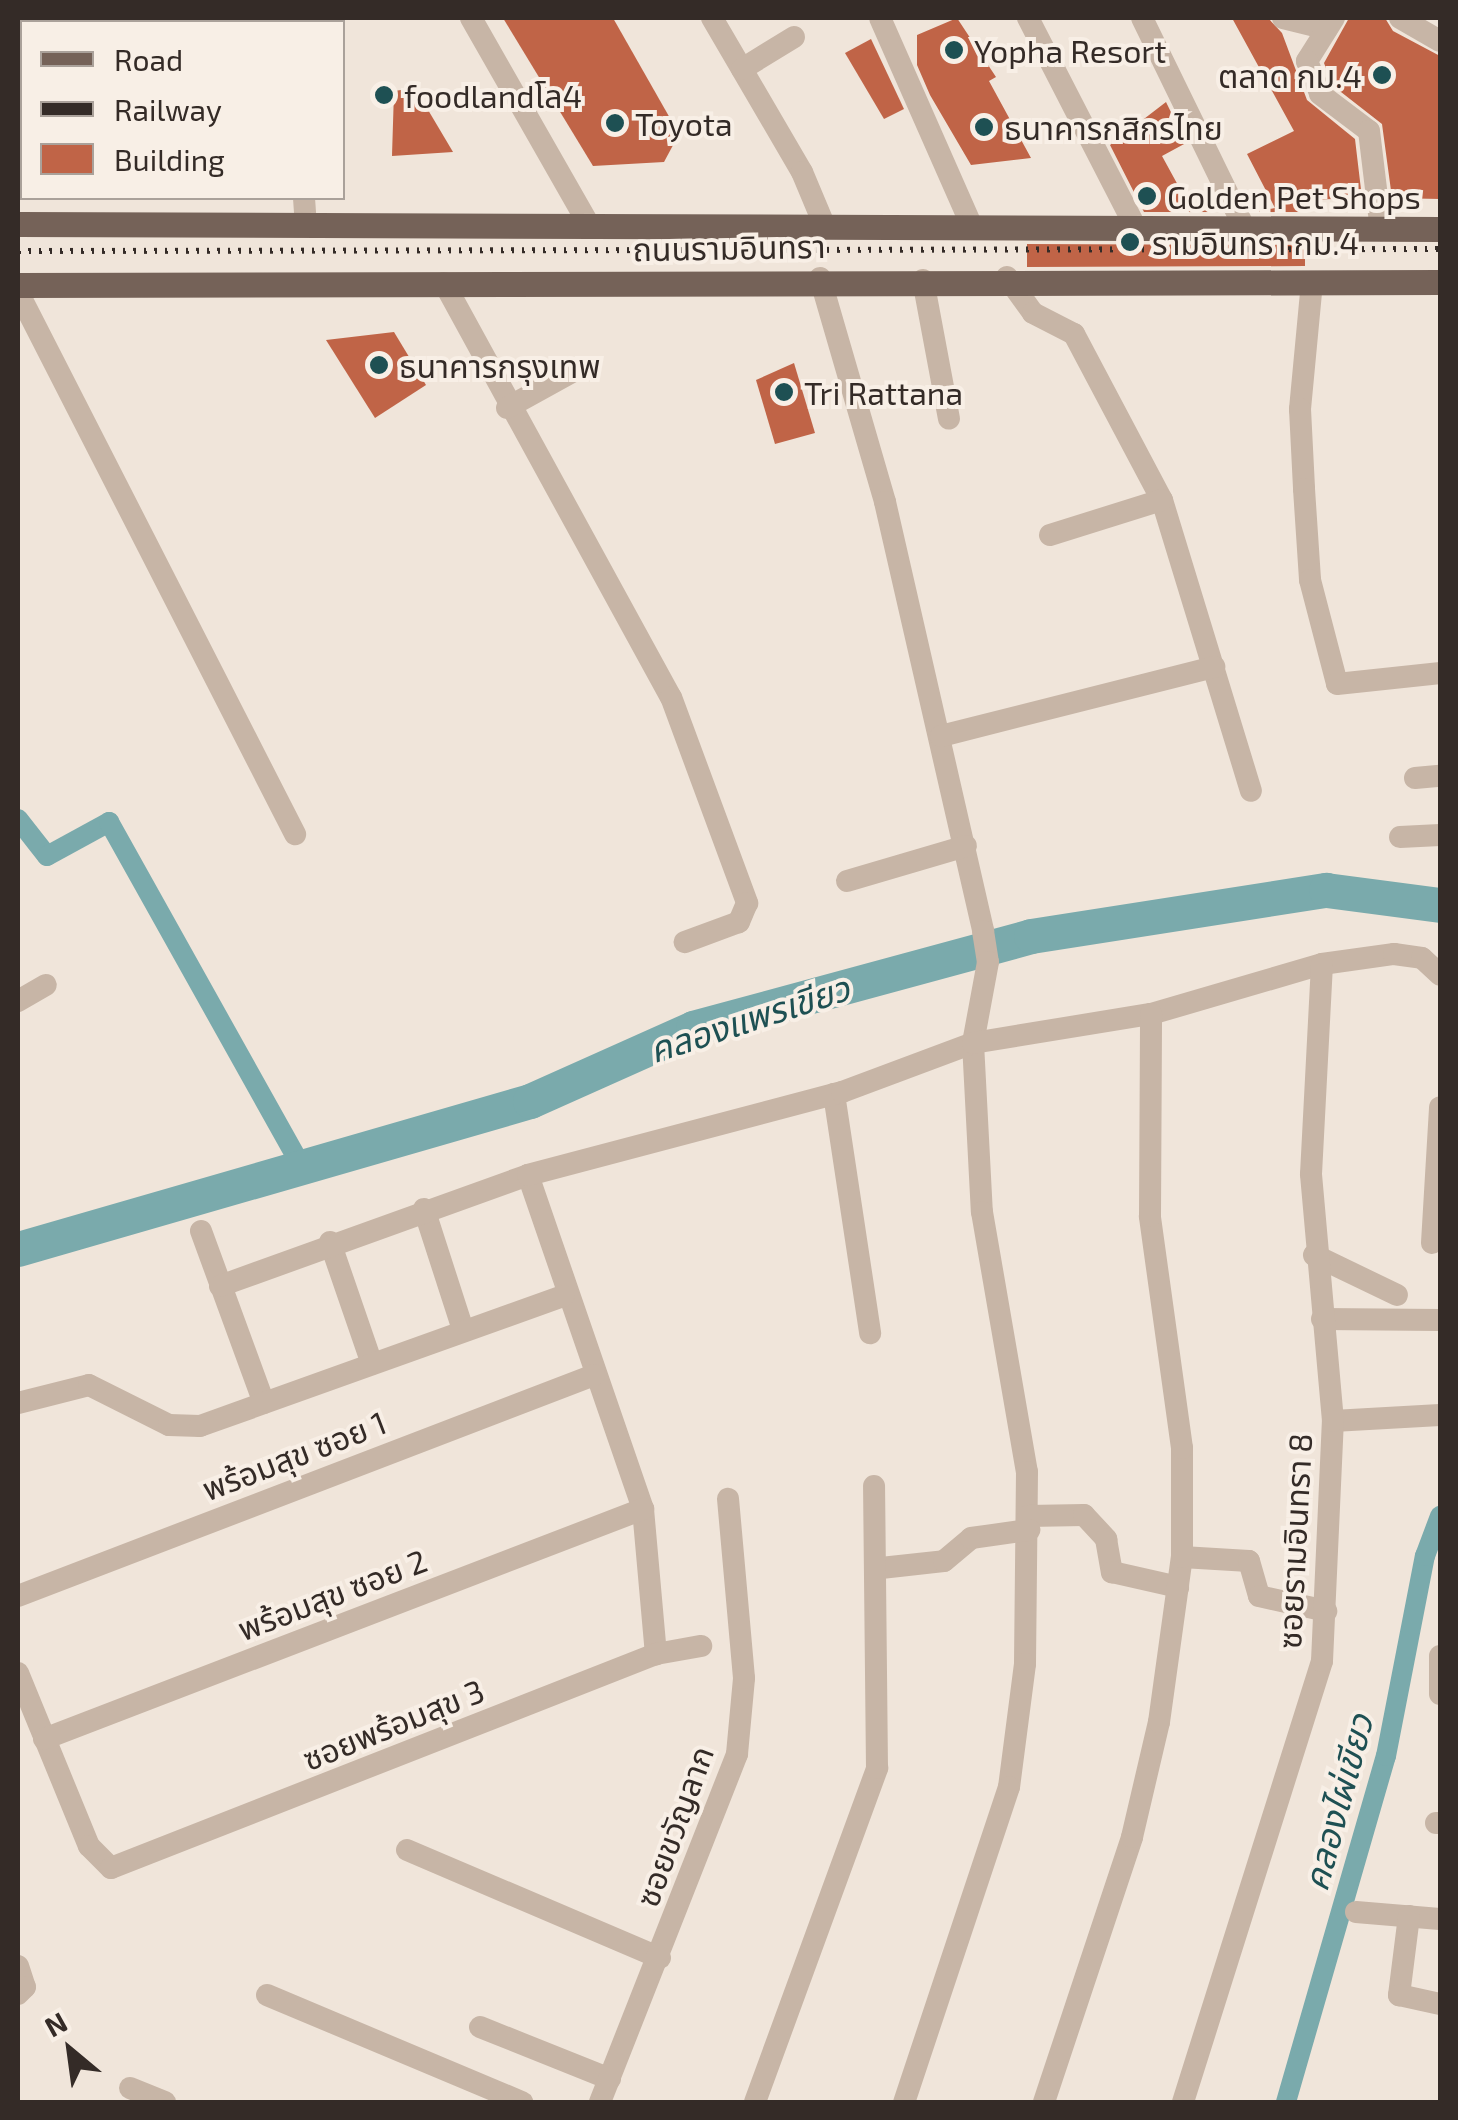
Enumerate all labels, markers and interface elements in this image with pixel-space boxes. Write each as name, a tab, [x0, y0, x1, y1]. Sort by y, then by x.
legend	[20, 20, 345, 200]
place label: Yopha Resort	[974, 31, 1166, 69]
marker: Yopha Resort	[943, 39, 965, 61]
text: Road	[114, 41, 183, 77]
place label: ตลาด กม.4	[1218, 56, 1362, 94]
marker: ตลาด กม.4	[1371, 64, 1393, 86]
place label: foodlandโล4	[404, 76, 582, 114]
marker: foodlandโล4	[373, 84, 395, 106]
text: Railway	[114, 91, 222, 127]
place label: Toyota	[635, 104, 733, 142]
place label: ธนาคารกสิกรไทย	[1004, 108, 1223, 146]
marker: Toyota	[604, 112, 626, 134]
marker: ธนาคารกสิกรไทย	[973, 116, 995, 138]
text: Building	[114, 141, 225, 177]
place label: Golden Pet Shops	[1167, 177, 1421, 215]
marker: Golden Pet Shops	[1136, 185, 1158, 207]
place label: รามอินทรา กม.4	[1152, 223, 1359, 261]
street label: ถนนรามอินทรา	[632, 226, 826, 268]
marker: รามอินทรา กม.4	[1117, 229, 1143, 255]
place label: ธนาคารกรุงเทพ	[399, 346, 600, 384]
marker: ธนาคารกรุงเทพ	[368, 354, 390, 376]
place label: Tri Rattana	[804, 373, 963, 411]
marker: Tri Rattana	[773, 381, 795, 403]
water label: คลองแพรเขียว	[644, 966, 854, 1070]
street label: พร้อมสุข ซอย 1	[197, 1402, 391, 1508]
street label: ซอยรามอินทรา 8	[1269, 1432, 1319, 1650]
street label: พร้อมสุข ซอย 2	[232, 1540, 432, 1648]
street label: ซอยพร้อมสุข 3	[297, 1670, 489, 1778]
water label: คลองไผ่เขียว	[1293, 1709, 1381, 1895]
street label: ซอยขวัญลาก	[627, 1741, 721, 1911]
north arrow	[20, 2000, 120, 2100]
text: N	[38, 2004, 73, 2044]

